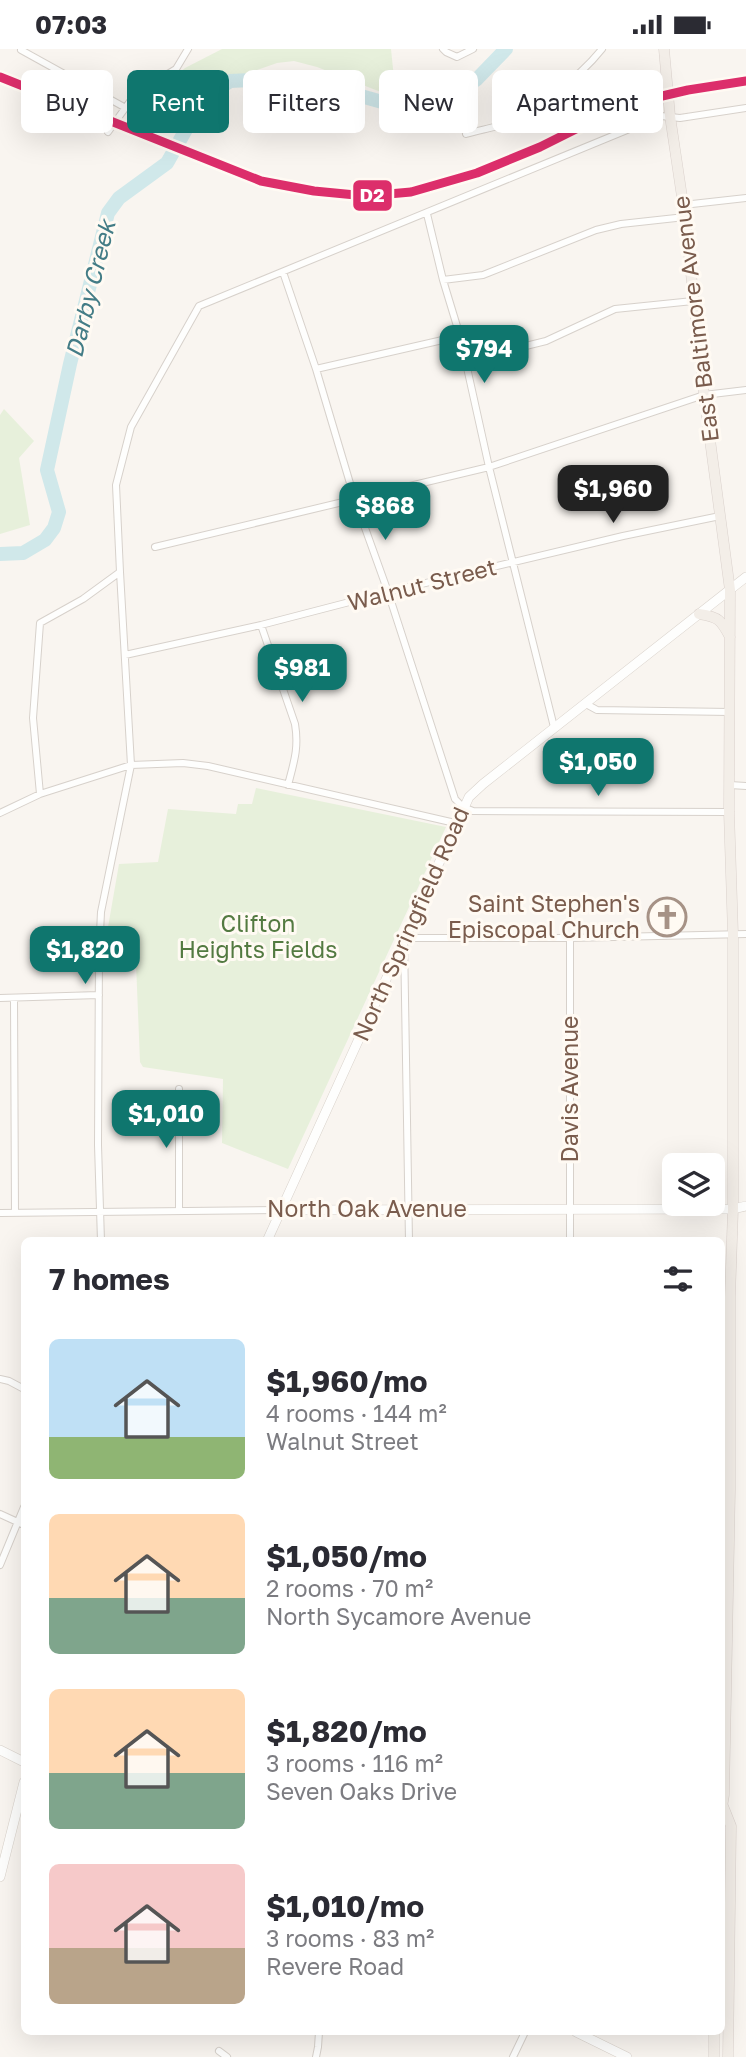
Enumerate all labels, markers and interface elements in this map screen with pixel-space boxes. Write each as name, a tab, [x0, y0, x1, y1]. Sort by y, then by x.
text: 07:03	[35, 9, 107, 40]
chip: Buy	[21, 70, 113, 133]
chip: Rent	[127, 70, 229, 133]
chip: Filters	[243, 70, 365, 133]
chip: New	[379, 70, 478, 133]
chip: Apartment	[492, 70, 663, 133]
line badge: D2	[352, 179, 393, 212]
text: D2	[359, 183, 385, 206]
street label: East Baltimore Avenue	[666, 194, 724, 444]
water label: Darby Creek	[59, 215, 122, 360]
pin: $794	[443, 325, 525, 385]
text: $794	[456, 334, 512, 362]
pin: $1,960	[556, 465, 670, 525]
text: $1,960	[574, 474, 652, 502]
pin: $868	[344, 483, 426, 542]
text: $868	[355, 491, 415, 519]
street label: Walnut Street	[344, 552, 499, 616]
pin: $981	[261, 645, 343, 704]
text: $981	[274, 653, 330, 681]
pin: $1,050	[541, 739, 655, 798]
text: $1,050	[559, 747, 637, 775]
street label: North Springfield Road	[346, 802, 474, 1045]
place label: Saint Stephen's Episcopal Church	[448, 889, 640, 943]
church icon: Saint Stephen's Episcopal Church	[646, 896, 688, 938]
park label: Clifton Heights Fields	[179, 909, 337, 963]
pin: $1,820	[28, 927, 142, 986]
text: $1,820	[46, 935, 124, 963]
street label: Davis Avenue	[555, 1016, 583, 1162]
pin: $1,010	[109, 1091, 223, 1150]
text: $1,010	[128, 1099, 204, 1127]
map controls	[662, 1153, 725, 1216]
button: layers	[662, 1153, 725, 1216]
street label: North Oak Avenue	[267, 1194, 467, 1222]
icon: filters	[659, 1260, 697, 1298]
text: 7 homes	[49, 1261, 170, 1297]
text: $1,960/mo	[266, 1363, 427, 1399]
icon: home	[105, 1367, 189, 1451]
text: 4 rooms · 144 m²	[266, 1399, 447, 1427]
text: Walnut Street	[266, 1427, 419, 1455]
text: $1,050/mo	[266, 1538, 427, 1574]
icon: home	[105, 1542, 189, 1626]
text: 2 rooms · 70 m²	[266, 1574, 433, 1602]
text: North Sycamore Avenue	[266, 1602, 531, 1630]
text: $1,820/mo	[266, 1713, 427, 1749]
icon: home	[105, 1717, 189, 1801]
text: 3 rooms · 116 m²	[266, 1749, 443, 1777]
text: Seven Oaks Drive	[266, 1777, 457, 1805]
text: $1,010/mo	[266, 1888, 424, 1924]
icon: home	[105, 1892, 189, 1976]
text: 3 rooms · 83 m²	[266, 1924, 434, 1952]
text: Revere Road	[266, 1952, 404, 1980]

